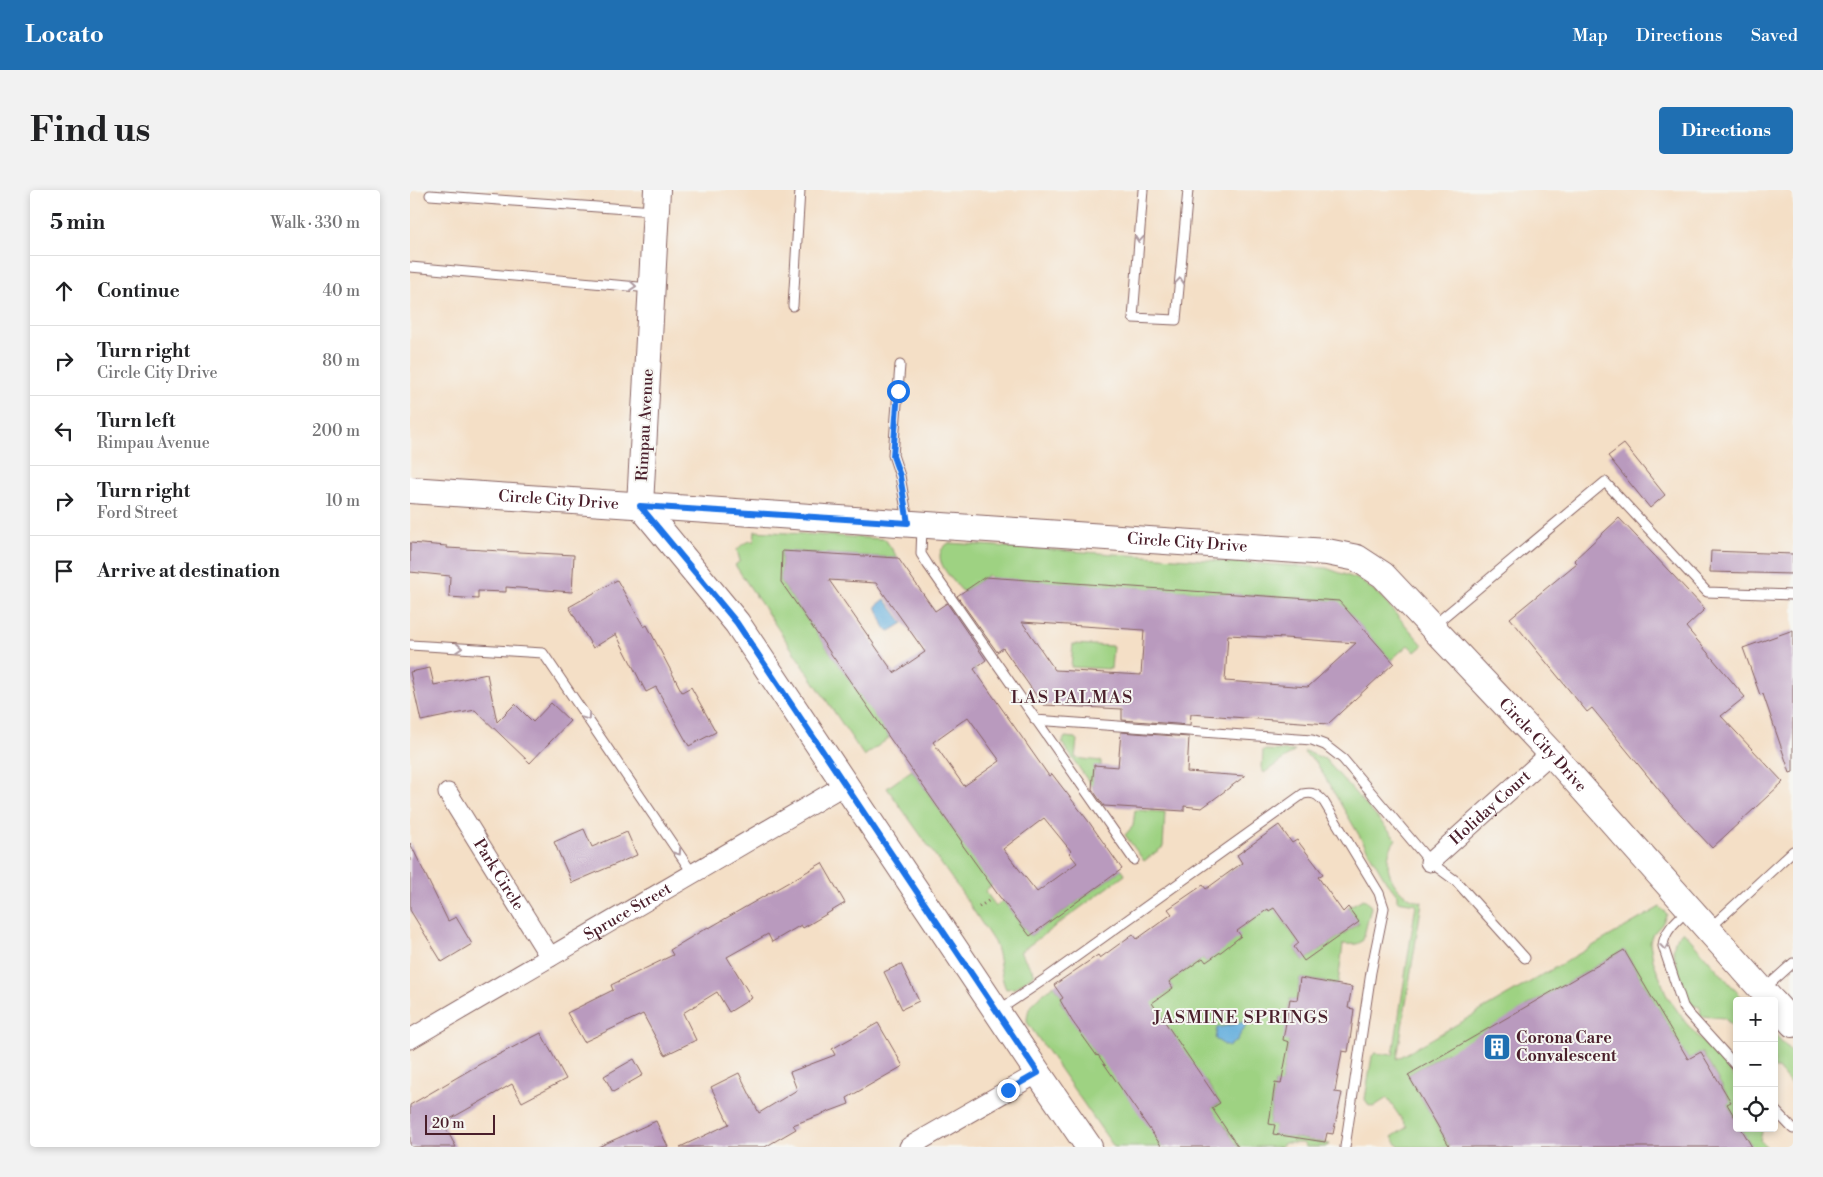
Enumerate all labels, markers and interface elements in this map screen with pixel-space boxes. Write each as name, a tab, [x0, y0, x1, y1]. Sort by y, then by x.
text: Locato	[25, 20, 104, 50]
text: Map	[1572, 24, 1608, 47]
text: Directions	[1636, 24, 1723, 47]
text: Saved	[1751, 24, 1798, 47]
button: Directions	[1659, 107, 1793, 154]
text: Find us	[30, 109, 150, 152]
text: 5 min	[50, 210, 105, 236]
text: Walk · 330 m	[270, 213, 360, 233]
one-way arrow	[1134, 235, 1145, 243]
one-way arrow	[1174, 276, 1185, 284]
icon: ahead	[50, 277, 78, 305]
text: Continue	[97, 279, 180, 303]
one-way arrow	[629, 280, 637, 291]
text: 40 m	[323, 281, 360, 301]
text: Turn right	[97, 339, 190, 363]
icon: right	[50, 347, 78, 375]
text: 80 m	[322, 351, 360, 371]
text: Circle City Drive	[97, 363, 218, 383]
street label: Rimpau Avenue	[632, 368, 658, 482]
route start	[887, 380, 910, 403]
text: Turn left	[97, 409, 176, 433]
icon: left	[50, 417, 78, 445]
text: 200 m	[312, 421, 360, 441]
text: Rimpau Avenue	[97, 433, 210, 453]
text: Turn right	[97, 479, 190, 503]
street label: Circle City Drive	[498, 486, 620, 514]
icon: right	[50, 487, 78, 515]
text: 10 m	[326, 491, 360, 511]
text: Ford Street	[97, 503, 178, 523]
street label: Circle City Drive	[1126, 529, 1248, 557]
icon: arrive	[50, 557, 78, 585]
text: Arrive at destination	[97, 559, 280, 583]
one-way arrow	[455, 642, 463, 653]
district label: LAS PALMAS	[1011, 686, 1133, 709]
street label: Circle City Drive	[1494, 694, 1591, 796]
one-way arrow	[581, 711, 590, 721]
street label: Holiday Court	[1446, 766, 1535, 849]
street label: Park Circle	[469, 835, 528, 914]
one-way arrow	[672, 846, 681, 855]
street label: Spruce Street	[580, 878, 675, 945]
one-way arrow	[1659, 943, 1670, 951]
map controls	[1733, 997, 1778, 1132]
button: +	[1733, 997, 1778, 1042]
district label: JASMINE SPRINGS	[1152, 1006, 1329, 1029]
place label: Corona Care Convalescent	[1516, 1028, 1617, 1066]
building icon: Corona Care Convalescent	[1482, 1032, 1512, 1062]
button: −	[1733, 1042, 1778, 1087]
route end	[997, 1079, 1020, 1102]
button: locate	[1733, 1087, 1778, 1132]
scale bar	[425, 1112, 495, 1135]
text: 20 m	[432, 1115, 464, 1133]

